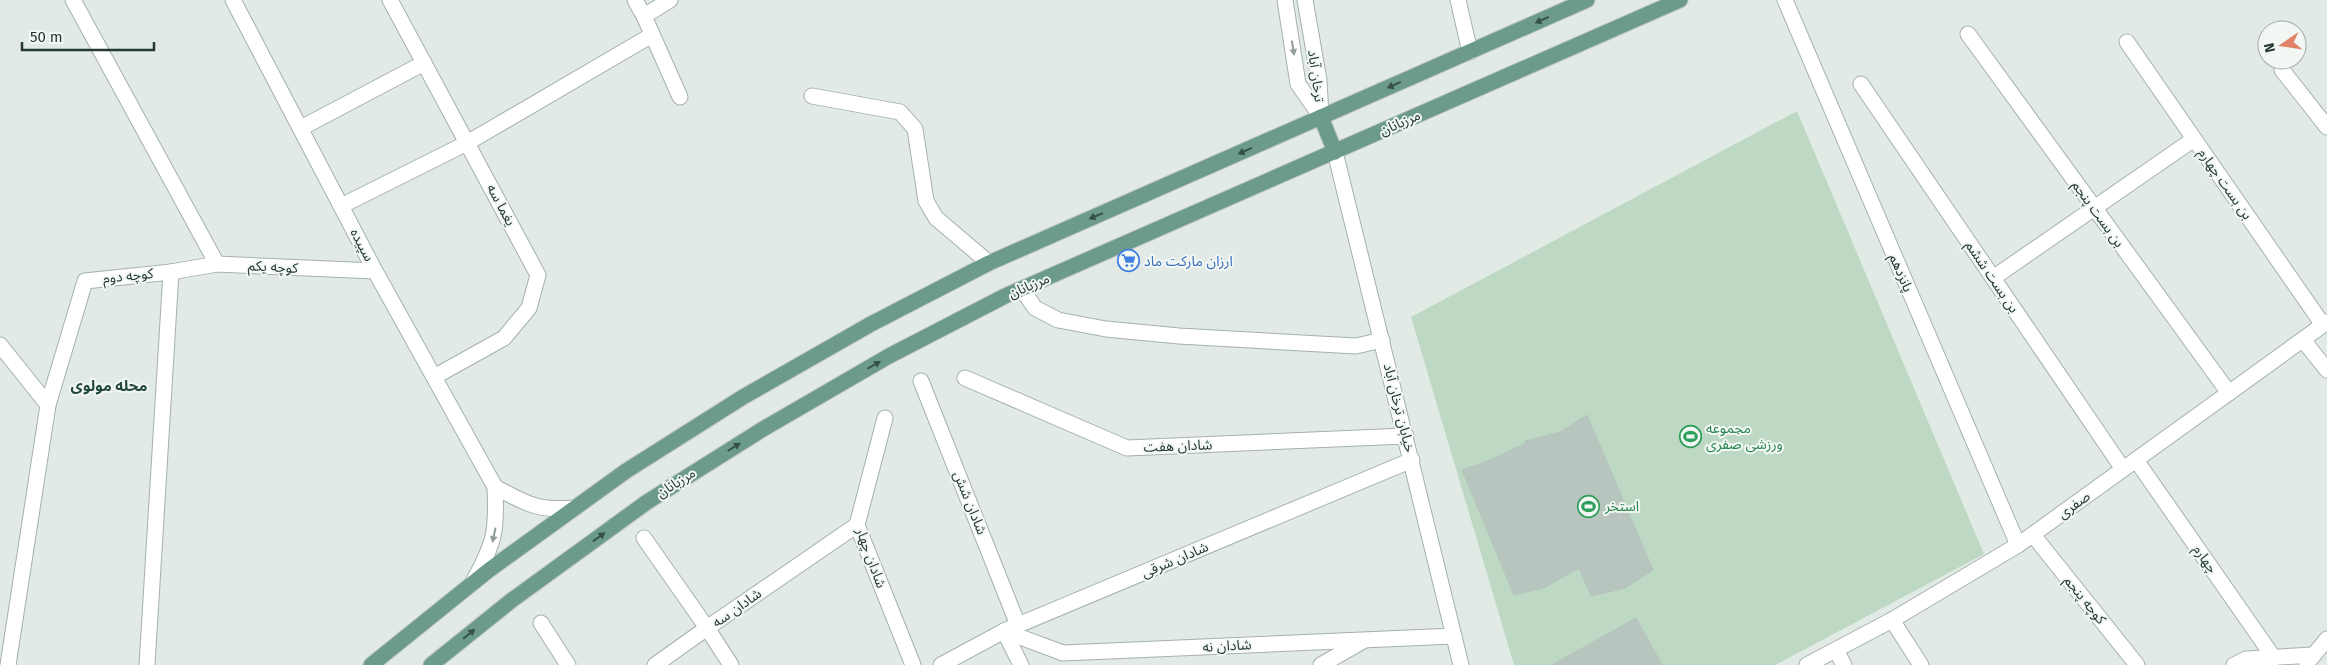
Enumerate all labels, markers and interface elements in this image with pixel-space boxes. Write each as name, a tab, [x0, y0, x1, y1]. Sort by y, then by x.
one-way arrow	[1535, 16, 1549, 24]
scale bar	[22, 20, 155, 52]
north arrow	[2257, 20, 2307, 70]
text: 50 m	[30, 28, 63, 46]
one-way arrow	[1289, 40, 1297, 56]
text: N	[2260, 41, 2279, 54]
street label: ترخان آباد	[1304, 49, 1328, 103]
one-way arrow	[1387, 82, 1401, 90]
street label: مرزبانان	[1377, 107, 1423, 139]
street label: بن بست چهارم	[2193, 145, 2256, 224]
one-way arrow	[1238, 147, 1252, 155]
street label: بن بست پنجم	[2067, 177, 2128, 252]
street label: یغما سه	[483, 181, 519, 229]
one-way arrow	[1089, 213, 1103, 221]
street label: سپیده	[345, 226, 378, 265]
street label: بن بست ششم	[1960, 238, 2022, 318]
supermarket icon: ارزان مارکت ماد	[1116, 249, 1140, 273]
street label: پانزدهم	[1884, 251, 1917, 295]
place label: ارزان مارکت ماد	[1144, 253, 1233, 270]
street label: کوچه یکم	[247, 257, 299, 279]
street label: کوچه دوم	[102, 265, 155, 289]
street label: مرزبانان	[1006, 270, 1052, 302]
one-way arrow	[868, 360, 881, 369]
street label: خیابان ترخان آباد	[1380, 362, 1418, 454]
district label: محله مولوی	[71, 377, 147, 395]
place label: مجموعه ورزشی صفری	[1706, 420, 1783, 453]
sports icon: مجموعه ورزشی صفری	[1678, 424, 1702, 448]
street label: شادان هفت	[1143, 436, 1213, 456]
one-way arrow	[728, 442, 741, 452]
street label: مرزبانان	[653, 464, 699, 502]
street label: شادان شش	[950, 469, 990, 537]
street label: صفری	[2055, 487, 2094, 522]
sports icon: استخر	[1577, 494, 1601, 518]
place label: استخر	[1604, 498, 1639, 515]
street label: شادان چهار	[851, 525, 890, 591]
one-way arrow	[490, 527, 498, 543]
one-way arrow	[592, 532, 606, 542]
street label: شادان شرقی	[1139, 538, 1211, 582]
street label: چهارم	[2188, 542, 2221, 578]
street label: کوچه پنجم	[2059, 573, 2110, 629]
street label: شادان سه	[709, 585, 765, 631]
one-way arrow	[462, 629, 475, 640]
street label: شادان نه	[1202, 636, 1252, 656]

